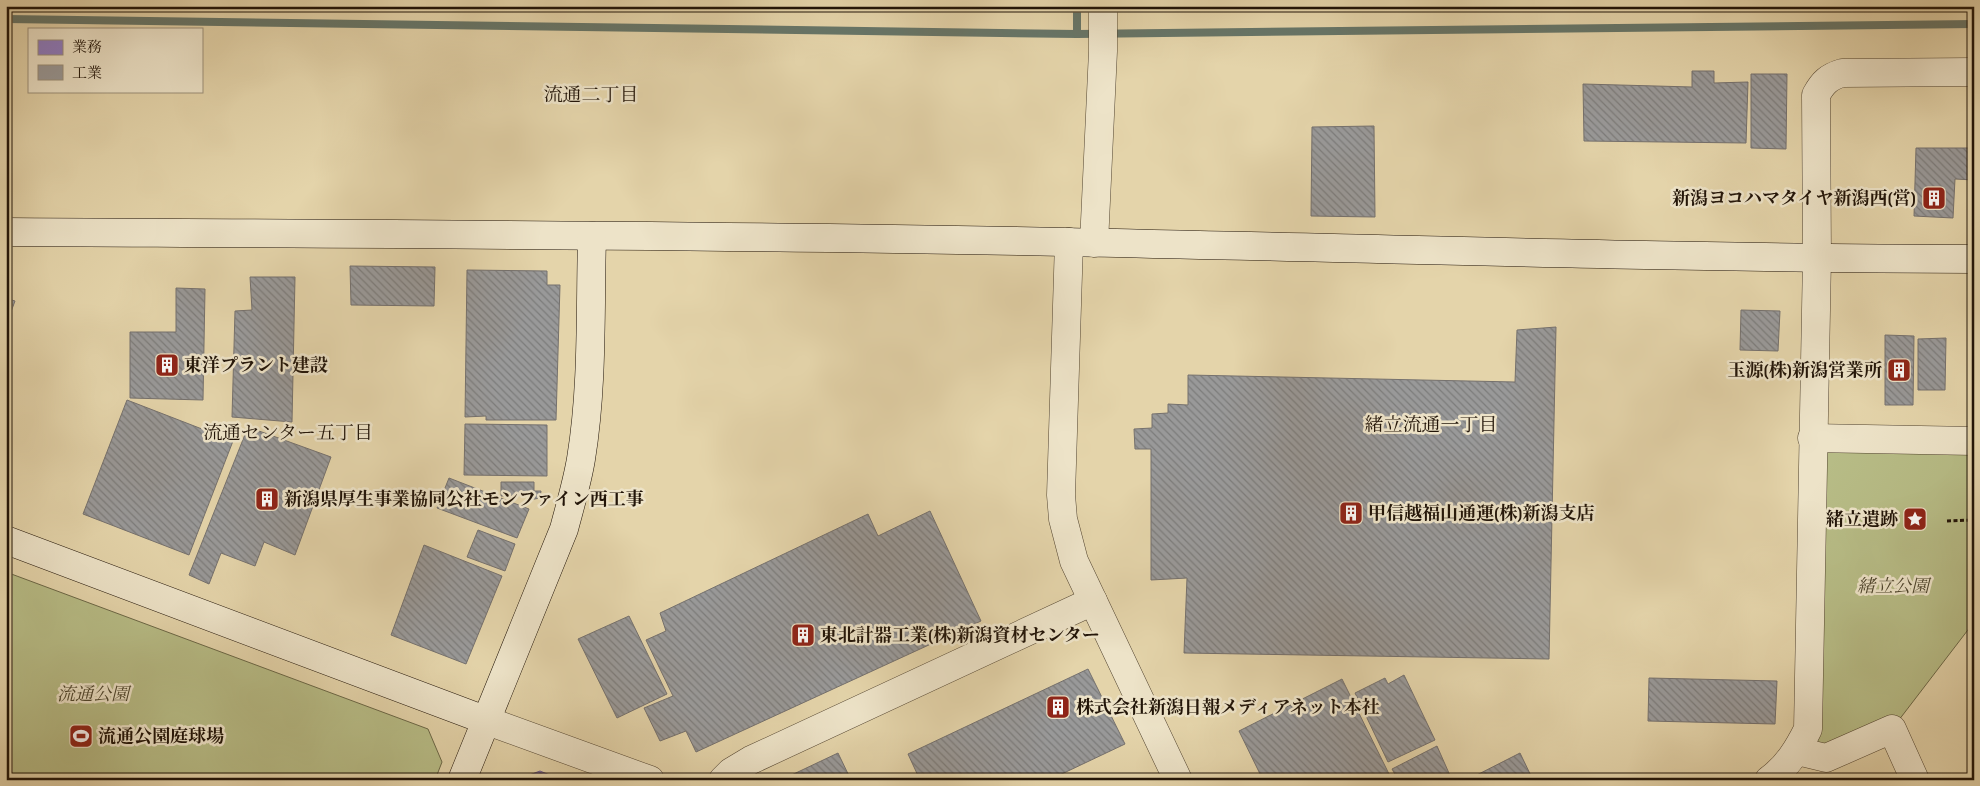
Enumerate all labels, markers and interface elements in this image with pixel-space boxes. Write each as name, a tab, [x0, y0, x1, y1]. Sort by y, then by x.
legend	[28, 28, 202, 92]
text: 業務	[72, 37, 102, 57]
text: 工業	[72, 63, 102, 83]
district label: 流通二丁目	[543, 82, 639, 108]
building icon: 新潟ヨコハマタイヤ新潟西(営)	[1921, 185, 1947, 211]
place label: 新潟ヨコハマタイヤ新潟西(営)	[1672, 186, 1916, 210]
building icon: 東洋プラント建設	[154, 352, 180, 378]
place label: 東洋プラント建設	[184, 353, 328, 377]
building icon: 玉源(株)新潟営業所	[1886, 357, 1912, 383]
place label: 玉源(株)新潟営業所	[1728, 358, 1882, 382]
district label: 緒立流通一丁目	[1364, 412, 1498, 438]
district label: 流通センター五丁目	[203, 420, 373, 446]
building icon: 新潟県厚生事業協同公社モンファイン西工事	[254, 486, 280, 512]
place label: 新潟県厚生事業協同公社モンファイン西工事	[284, 487, 644, 511]
building icon: 甲信越福山通運(株)新潟支店	[1338, 500, 1364, 526]
place label: 甲信越福山通運(株)新潟支店	[1368, 501, 1594, 525]
place icon: 緒立遺跡	[1902, 506, 1928, 532]
place label: 緒立遺跡	[1826, 507, 1898, 531]
park label: 緒立公園	[1857, 574, 1932, 598]
building icon: 東北計器工業(株)新潟資材センター	[790, 622, 816, 648]
place label: 東北計器工業(株)新潟資材センター	[820, 623, 1100, 647]
park label: 流通公園	[57, 682, 132, 706]
building icon: 株式会社新潟日報メディアネット本社	[1045, 694, 1071, 720]
place label: 株式会社新潟日報メディアネット本社	[1076, 695, 1380, 719]
sports icon: 流通公園庭球場	[68, 723, 94, 749]
place label: 流通公園庭球場	[98, 724, 224, 748]

